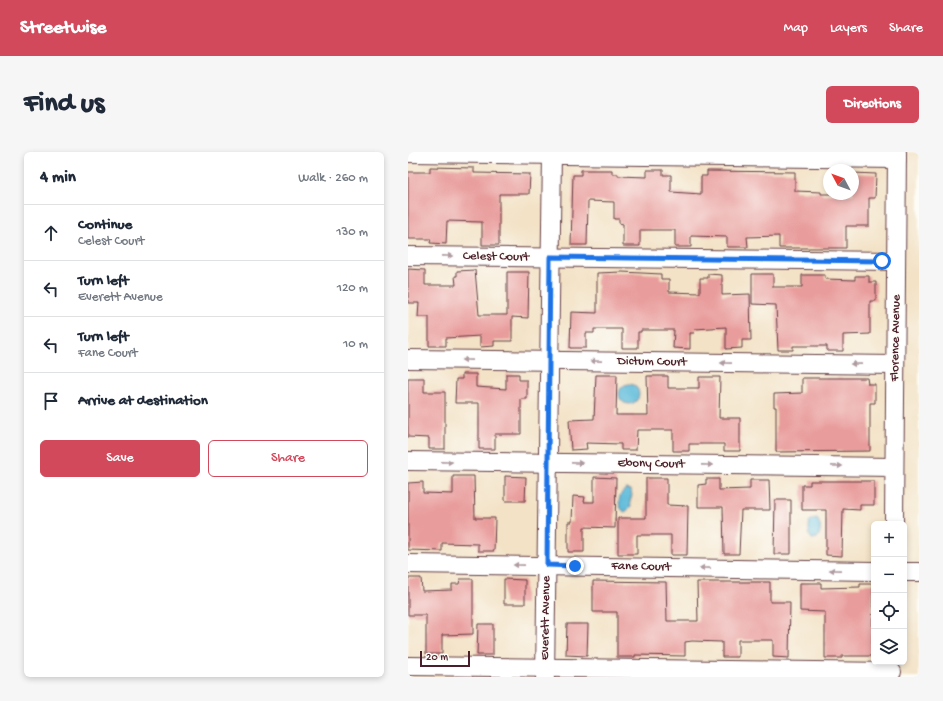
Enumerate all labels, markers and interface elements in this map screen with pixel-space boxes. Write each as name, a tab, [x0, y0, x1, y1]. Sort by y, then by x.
text: Streetwise	[20, 17, 106, 40]
text: Map	[784, 20, 808, 37]
text: Layers	[830, 20, 867, 37]
text: Share	[889, 20, 923, 37]
button: Directions	[826, 86, 919, 123]
text: Find us	[24, 88, 104, 121]
north arrow	[823, 164, 859, 200]
text: 4 min	[40, 168, 76, 188]
text: Walk · 260 m	[298, 171, 368, 186]
text: Continue	[78, 216, 132, 234]
icon: ahead	[40, 222, 62, 244]
text: 130 m	[336, 225, 368, 240]
text: Celest Court	[78, 234, 144, 249]
street label: Celest Court	[463, 249, 531, 265]
route start	[873, 252, 891, 270]
one-way arrow	[441, 253, 454, 259]
text: Turn left	[78, 272, 129, 290]
icon: left	[40, 278, 62, 300]
text: 120 m	[337, 281, 368, 296]
text: Everett Avenue	[78, 290, 163, 305]
street label: Florence Avenue	[888, 294, 904, 383]
text: Turn left	[78, 328, 129, 346]
icon: left	[40, 334, 62, 356]
text: 10 m	[343, 337, 368, 352]
text: Fane Court	[78, 346, 138, 361]
street label: Dictum Court	[616, 354, 688, 370]
one-way arrow	[461, 356, 473, 363]
one-way arrow	[589, 358, 602, 364]
one-way arrow	[719, 360, 732, 366]
one-way arrow	[850, 361, 862, 368]
icon: arrive	[40, 390, 62, 412]
text: Arrive at destination	[78, 392, 208, 410]
button: Save	[40, 440, 200, 477]
button: Share	[208, 440, 368, 477]
street label: Ebony Court	[617, 456, 686, 472]
one-way arrow	[441, 459, 454, 465]
one-way arrow	[571, 460, 584, 466]
one-way arrow	[701, 461, 713, 468]
one-way arrow	[831, 463, 844, 469]
map controls	[871, 521, 907, 665]
button: +	[871, 521, 907, 557]
route end	[566, 557, 584, 575]
button: −	[871, 557, 907, 593]
street label: Fane Court	[610, 559, 673, 575]
one-way arrow	[512, 562, 525, 568]
one-way arrow	[698, 565, 711, 571]
one-way arrow	[828, 567, 841, 573]
street label: Everett Avenue	[538, 575, 554, 660]
button: locate	[871, 593, 907, 629]
button: layers	[871, 629, 907, 665]
scale bar	[420, 649, 470, 668]
text: 20 m	[426, 652, 448, 664]

